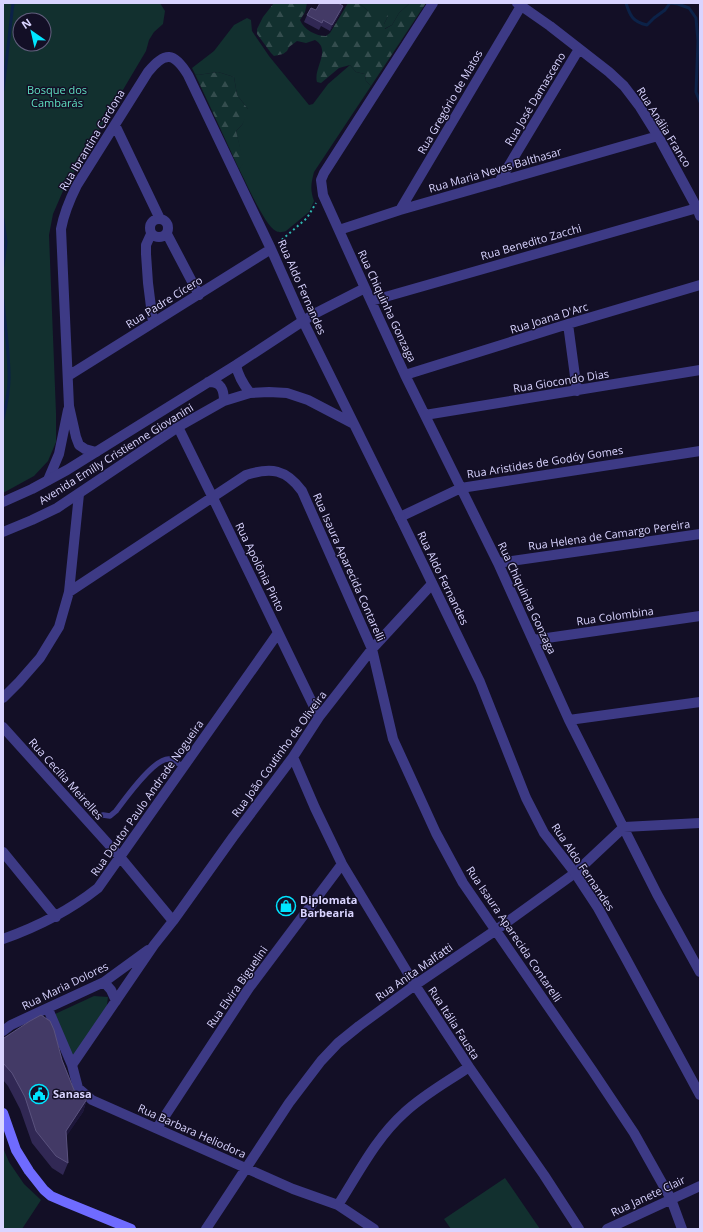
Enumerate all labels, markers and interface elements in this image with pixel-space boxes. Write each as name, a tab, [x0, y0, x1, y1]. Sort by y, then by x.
north arrow	[12, 12, 52, 52]
text: N	[18, 15, 34, 32]
street label: Rua Gregório de Matos	[414, 47, 486, 157]
street label: Rua José Damasceno	[501, 49, 569, 148]
park label: Bosque dos Cambarás	[27, 82, 87, 110]
street label: Rua Anália Franco	[634, 84, 695, 170]
street label: Rua Ibrantina Cardona	[55, 86, 128, 193]
street label: Rua Maria Neves Balthasar	[427, 143, 564, 196]
street label: Rua Benedito Zacchi	[479, 220, 583, 263]
street label: Rua Aldo Fernandes	[275, 237, 330, 337]
street label: Rua Chiquinha Gonzaga	[355, 247, 420, 364]
street label: Rua Padre Cícero	[123, 272, 205, 331]
street label: Rua Joana D'Arc	[508, 299, 590, 337]
street label: Rua Giocondo Dias	[512, 366, 610, 395]
street label: Avenida Emilly Cristienne Giovanini	[36, 400, 196, 508]
street label: Rua Aristides de Godóy Gomes	[466, 442, 624, 481]
street label: Rua Isaura Aparecida Contarelli	[310, 490, 389, 643]
street label: Rua Helena de Camargo Pereira	[527, 516, 691, 553]
street label: Rua Apolônia Pinto	[232, 520, 289, 614]
street label: Rua Aldo Fernandes	[414, 528, 473, 627]
street label: Rua Chiquinha Gonzaga	[495, 539, 560, 656]
street label: Rua Colombina	[575, 603, 655, 628]
street label: Rua João Coutinho de Oliveira	[228, 688, 330, 820]
street label: Rua Doutor Paulo Andrade Nogueira	[87, 717, 206, 879]
street label: Rua Cecília Meirelles	[26, 735, 107, 823]
street label: Rua Aldo Fernandes	[549, 820, 618, 913]
street label: Rua Isaura Aparecida Contarelli	[463, 863, 566, 1005]
place label: Diplomata Barbearia	[300, 892, 358, 920]
shop icon: Diplomata Barbearia	[275, 895, 297, 917]
street label: Rua Anita Malfatti	[372, 939, 455, 1004]
street label: Rua Elvira Biguelini	[203, 943, 271, 1031]
street label: Rua Maria Dolores	[19, 958, 111, 1013]
street label: Rua Itália Fausta	[425, 983, 484, 1062]
public building icon: Sanasa	[28, 1083, 50, 1105]
place label: Sanasa	[53, 1086, 92, 1101]
street label: Rua Barbara Heliodora	[136, 1100, 249, 1161]
street label: Rua Janete Clair	[608, 1172, 688, 1219]

